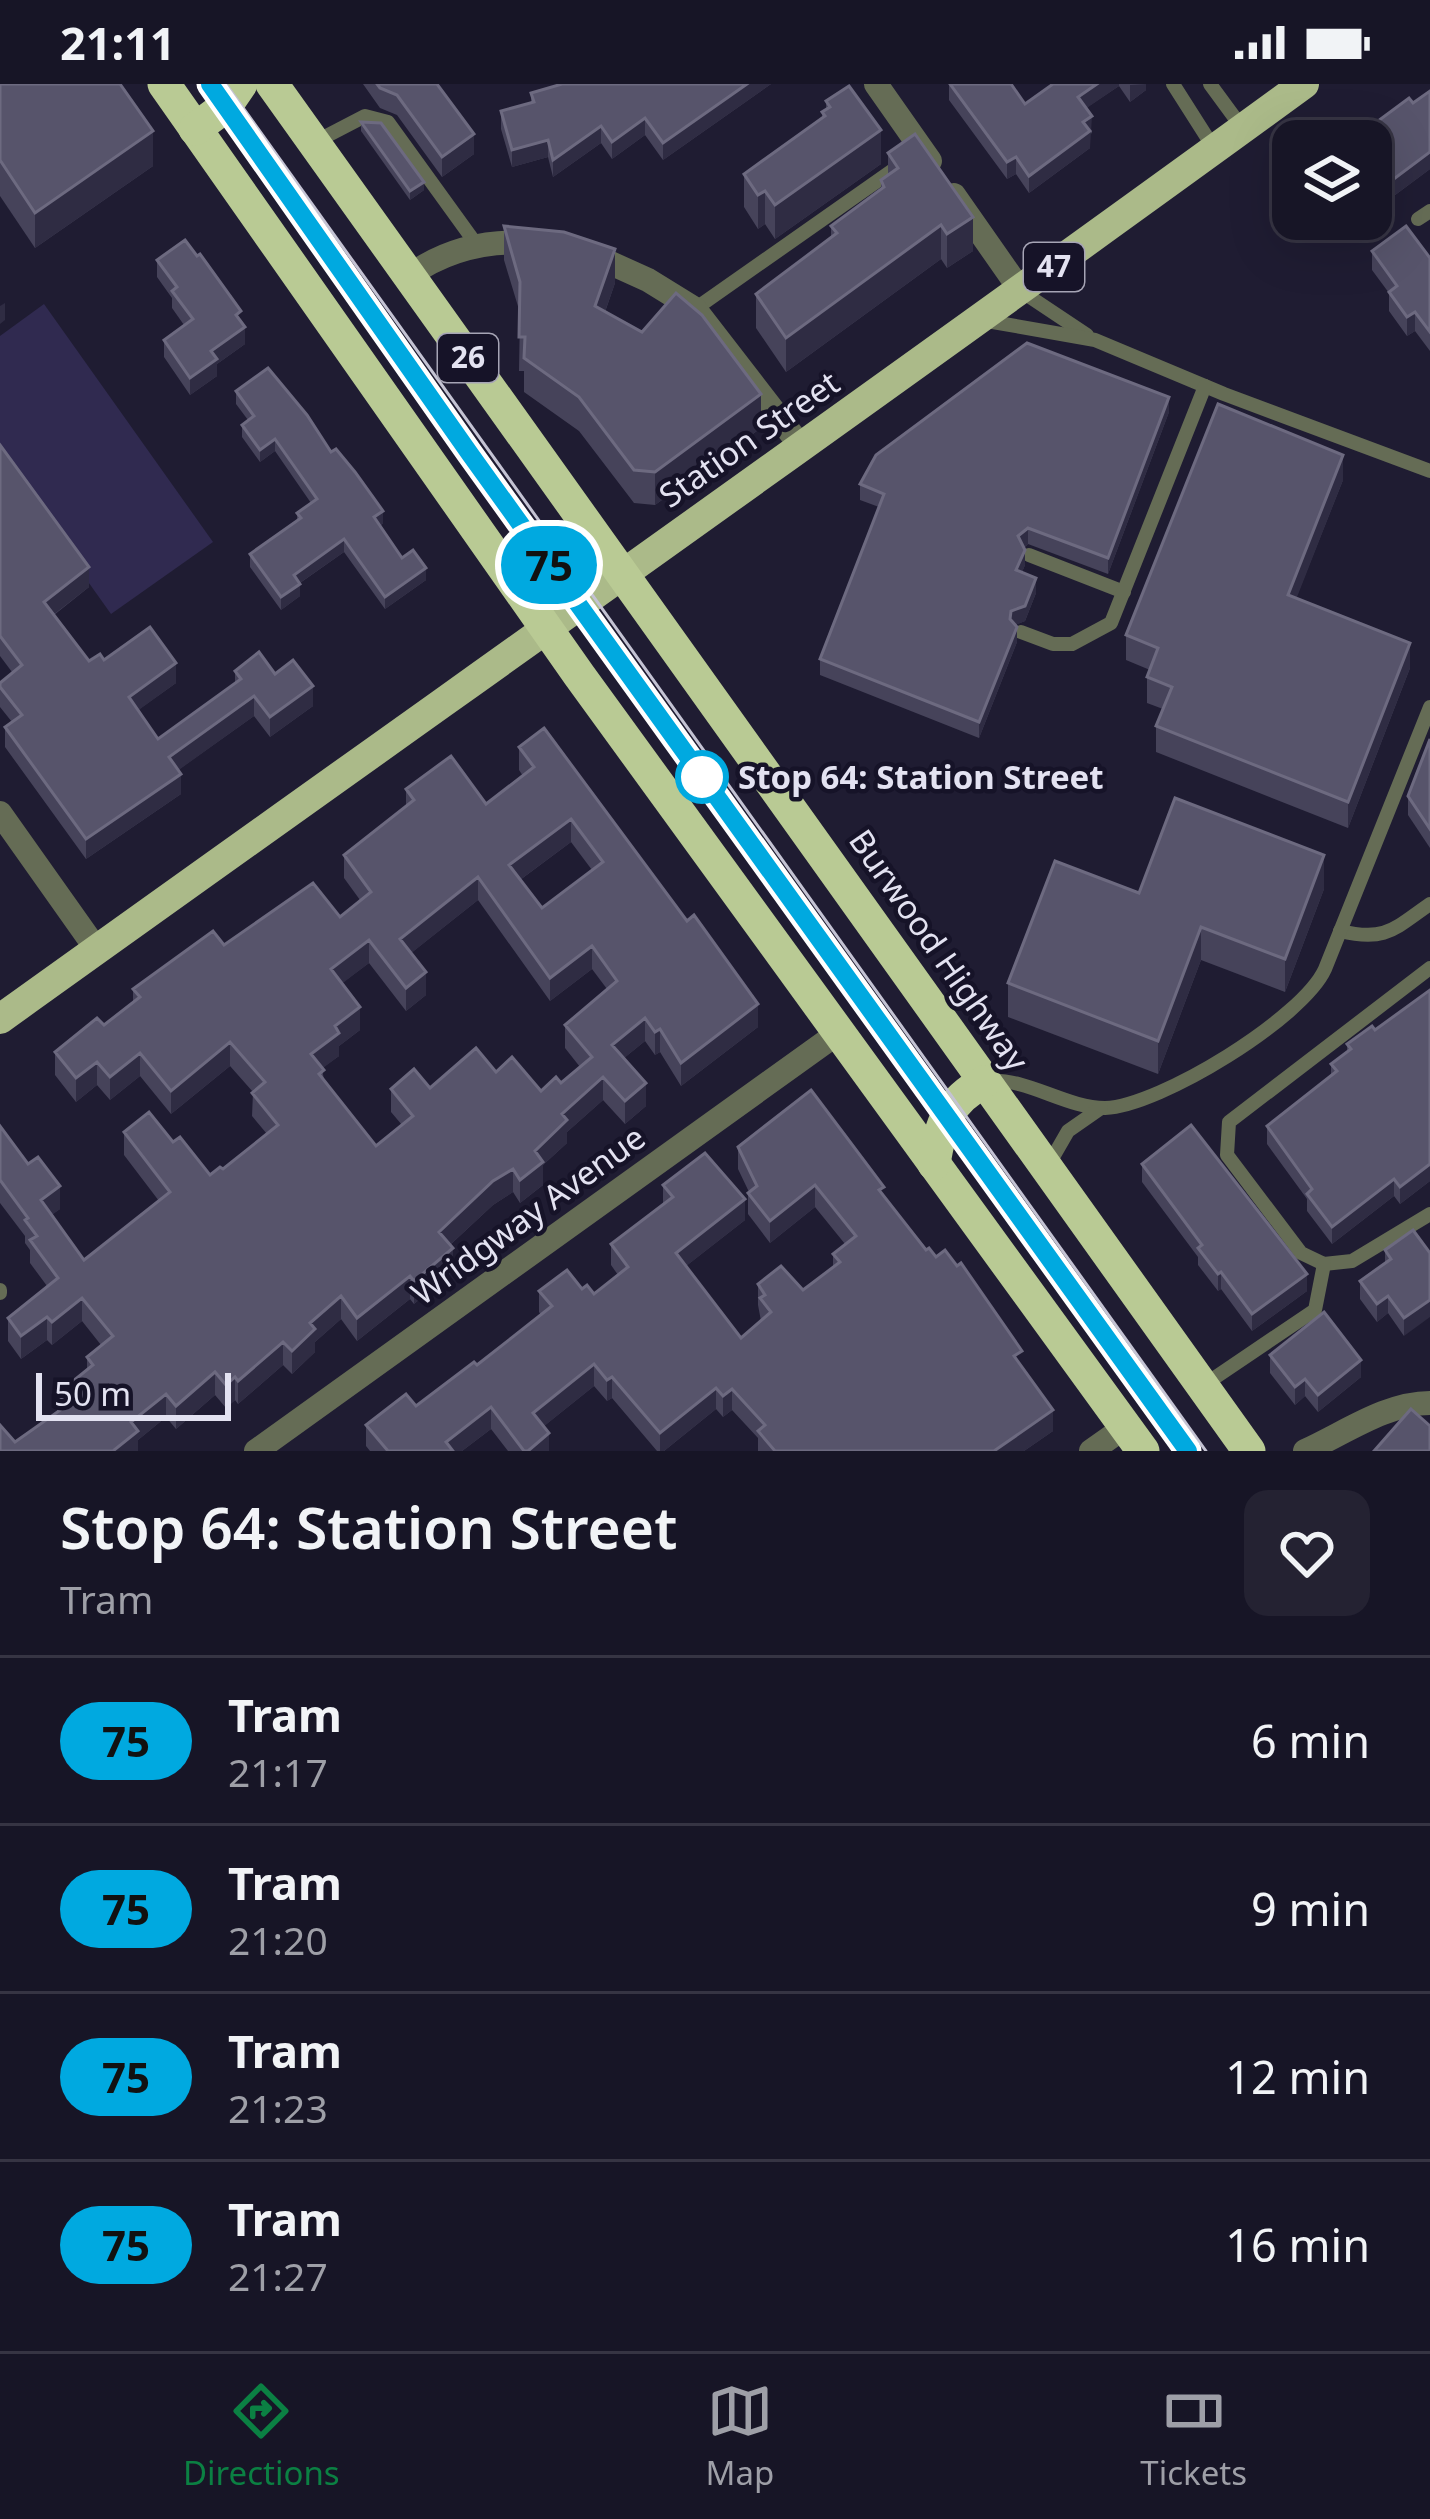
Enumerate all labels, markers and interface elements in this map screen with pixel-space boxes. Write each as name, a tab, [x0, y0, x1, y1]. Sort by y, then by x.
text: 21:11	[60, 12, 176, 73]
map controls	[1272, 120, 1392, 240]
button: layers	[1272, 120, 1392, 240]
road number: 47	[1024, 243, 1084, 291]
road number: 26	[438, 334, 498, 382]
street label: Station Street	[650, 360, 848, 517]
line badge: 75	[495, 526, 603, 604]
text: 75	[525, 536, 573, 593]
marker: Stop 64: Station Street	[677, 752, 727, 802]
place label: Stop 64: Station Street	[738, 754, 1104, 799]
street label: Burwood Highway	[839, 820, 1040, 1080]
street label: Wridgway Avenue	[402, 1114, 654, 1315]
scale bar	[36, 1367, 231, 1420]
text: 50 m	[54, 1371, 131, 1416]
text: Stop 64: Station Street	[60, 1488, 677, 1566]
button: heart	[1244, 1490, 1370, 1616]
text: Tram	[60, 1572, 153, 1625]
text: Tram	[228, 1684, 342, 1745]
text: 6 min	[1251, 1710, 1370, 1771]
text: 75	[102, 1712, 150, 1769]
text: 21:17	[228, 1745, 328, 1798]
text: Tram	[228, 1852, 342, 1913]
text: 9 min	[1251, 1878, 1370, 1939]
text: 75	[102, 1880, 150, 1937]
text: 21:20	[228, 1913, 328, 1966]
text: Tram	[228, 2020, 342, 2081]
text: 12 min	[1225, 2046, 1370, 2107]
text: 75	[102, 2048, 150, 2105]
text: 21:23	[228, 2081, 328, 2134]
text: Tram	[228, 2188, 342, 2249]
text: 16 min	[1225, 2214, 1370, 2275]
text: 75	[102, 2216, 150, 2273]
text: 21:27	[228, 2249, 328, 2302]
tab: Directions	[183, 2378, 340, 2495]
tab: Map	[706, 2378, 774, 2495]
tab: Tickets	[1140, 2378, 1247, 2495]

